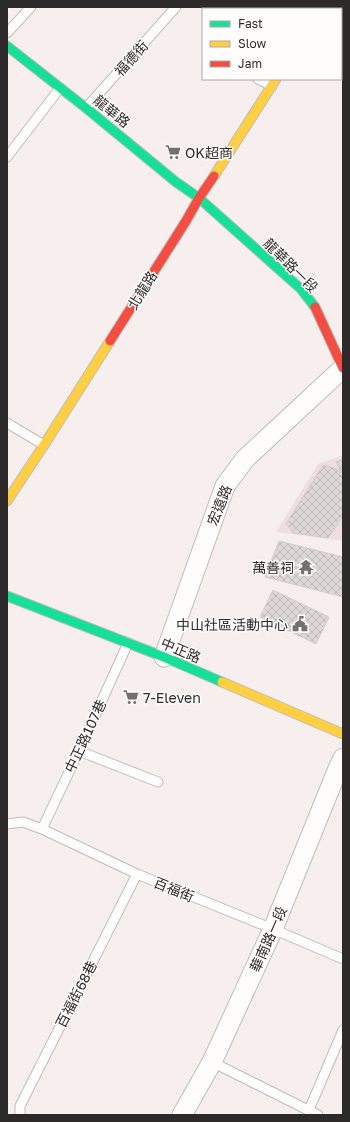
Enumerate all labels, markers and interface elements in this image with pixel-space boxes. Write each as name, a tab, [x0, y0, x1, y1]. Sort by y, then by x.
legend	[202, 8, 342, 80]
text: Fast	[238, 16, 263, 31]
text: Slow	[238, 36, 266, 51]
street label: 福德街	[111, 37, 151, 79]
text: Jam	[238, 56, 262, 71]
street label: 龍華路	[90, 91, 134, 131]
supermarket icon: OK超商	[164, 143, 182, 161]
place label: OK超商	[185, 144, 233, 161]
street label: 龍華路一段	[260, 234, 322, 296]
street label: 北龍路	[124, 268, 160, 312]
street label: 宏遠路	[203, 482, 235, 528]
temple icon: 萬善祠	[297, 558, 315, 576]
place label: 萬善祠	[252, 559, 294, 576]
public building icon: 中山社區活動中心	[291, 615, 309, 633]
place label: 中山社區活動中心	[176, 616, 288, 633]
street label: 中正路	[158, 634, 204, 666]
supermarket icon: 7-Eleven	[122, 688, 140, 706]
place label: 7-Eleven	[143, 689, 201, 706]
street label: 中正路107巷	[61, 697, 109, 775]
street label: 百福街	[151, 873, 197, 905]
street label: 華南路一段	[246, 904, 290, 974]
street label: 百福街68巷	[52, 958, 100, 1030]

